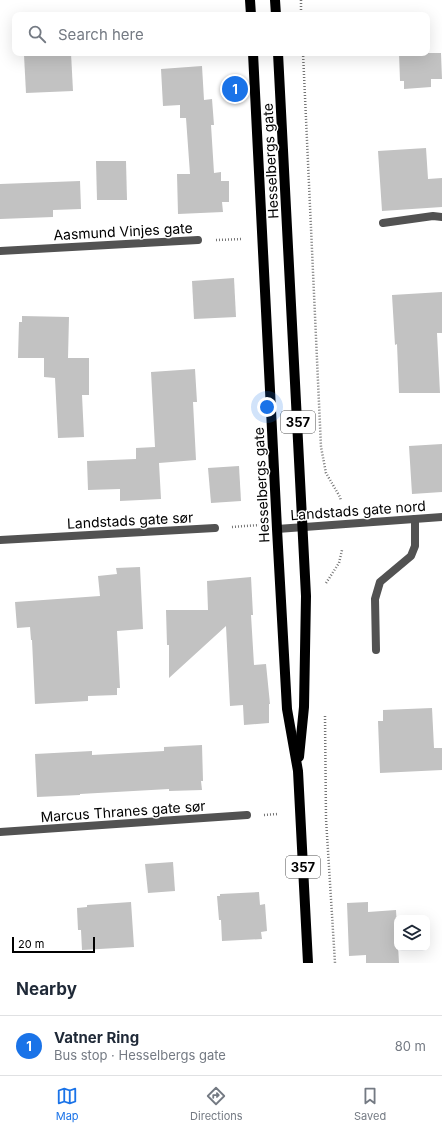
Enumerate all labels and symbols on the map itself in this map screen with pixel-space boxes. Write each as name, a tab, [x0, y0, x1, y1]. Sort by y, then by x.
pin: 1	[222, 74, 248, 104]
street label: Hesselbergs gate	[258, 103, 282, 219]
street label: Aasmund Vinjes gate	[53, 219, 193, 243]
your location	[257, 397, 277, 417]
road number: 357	[281, 411, 315, 433]
street label: Hesselbergs gate	[249, 427, 273, 543]
street label: Landstads gate nord	[290, 497, 426, 523]
street label: Landstads gate sør	[66, 508, 194, 532]
street label: Marcus Thranes gate sør	[40, 797, 206, 825]
road number: 357	[286, 856, 320, 878]
scale bar	[12, 935, 95, 954]

